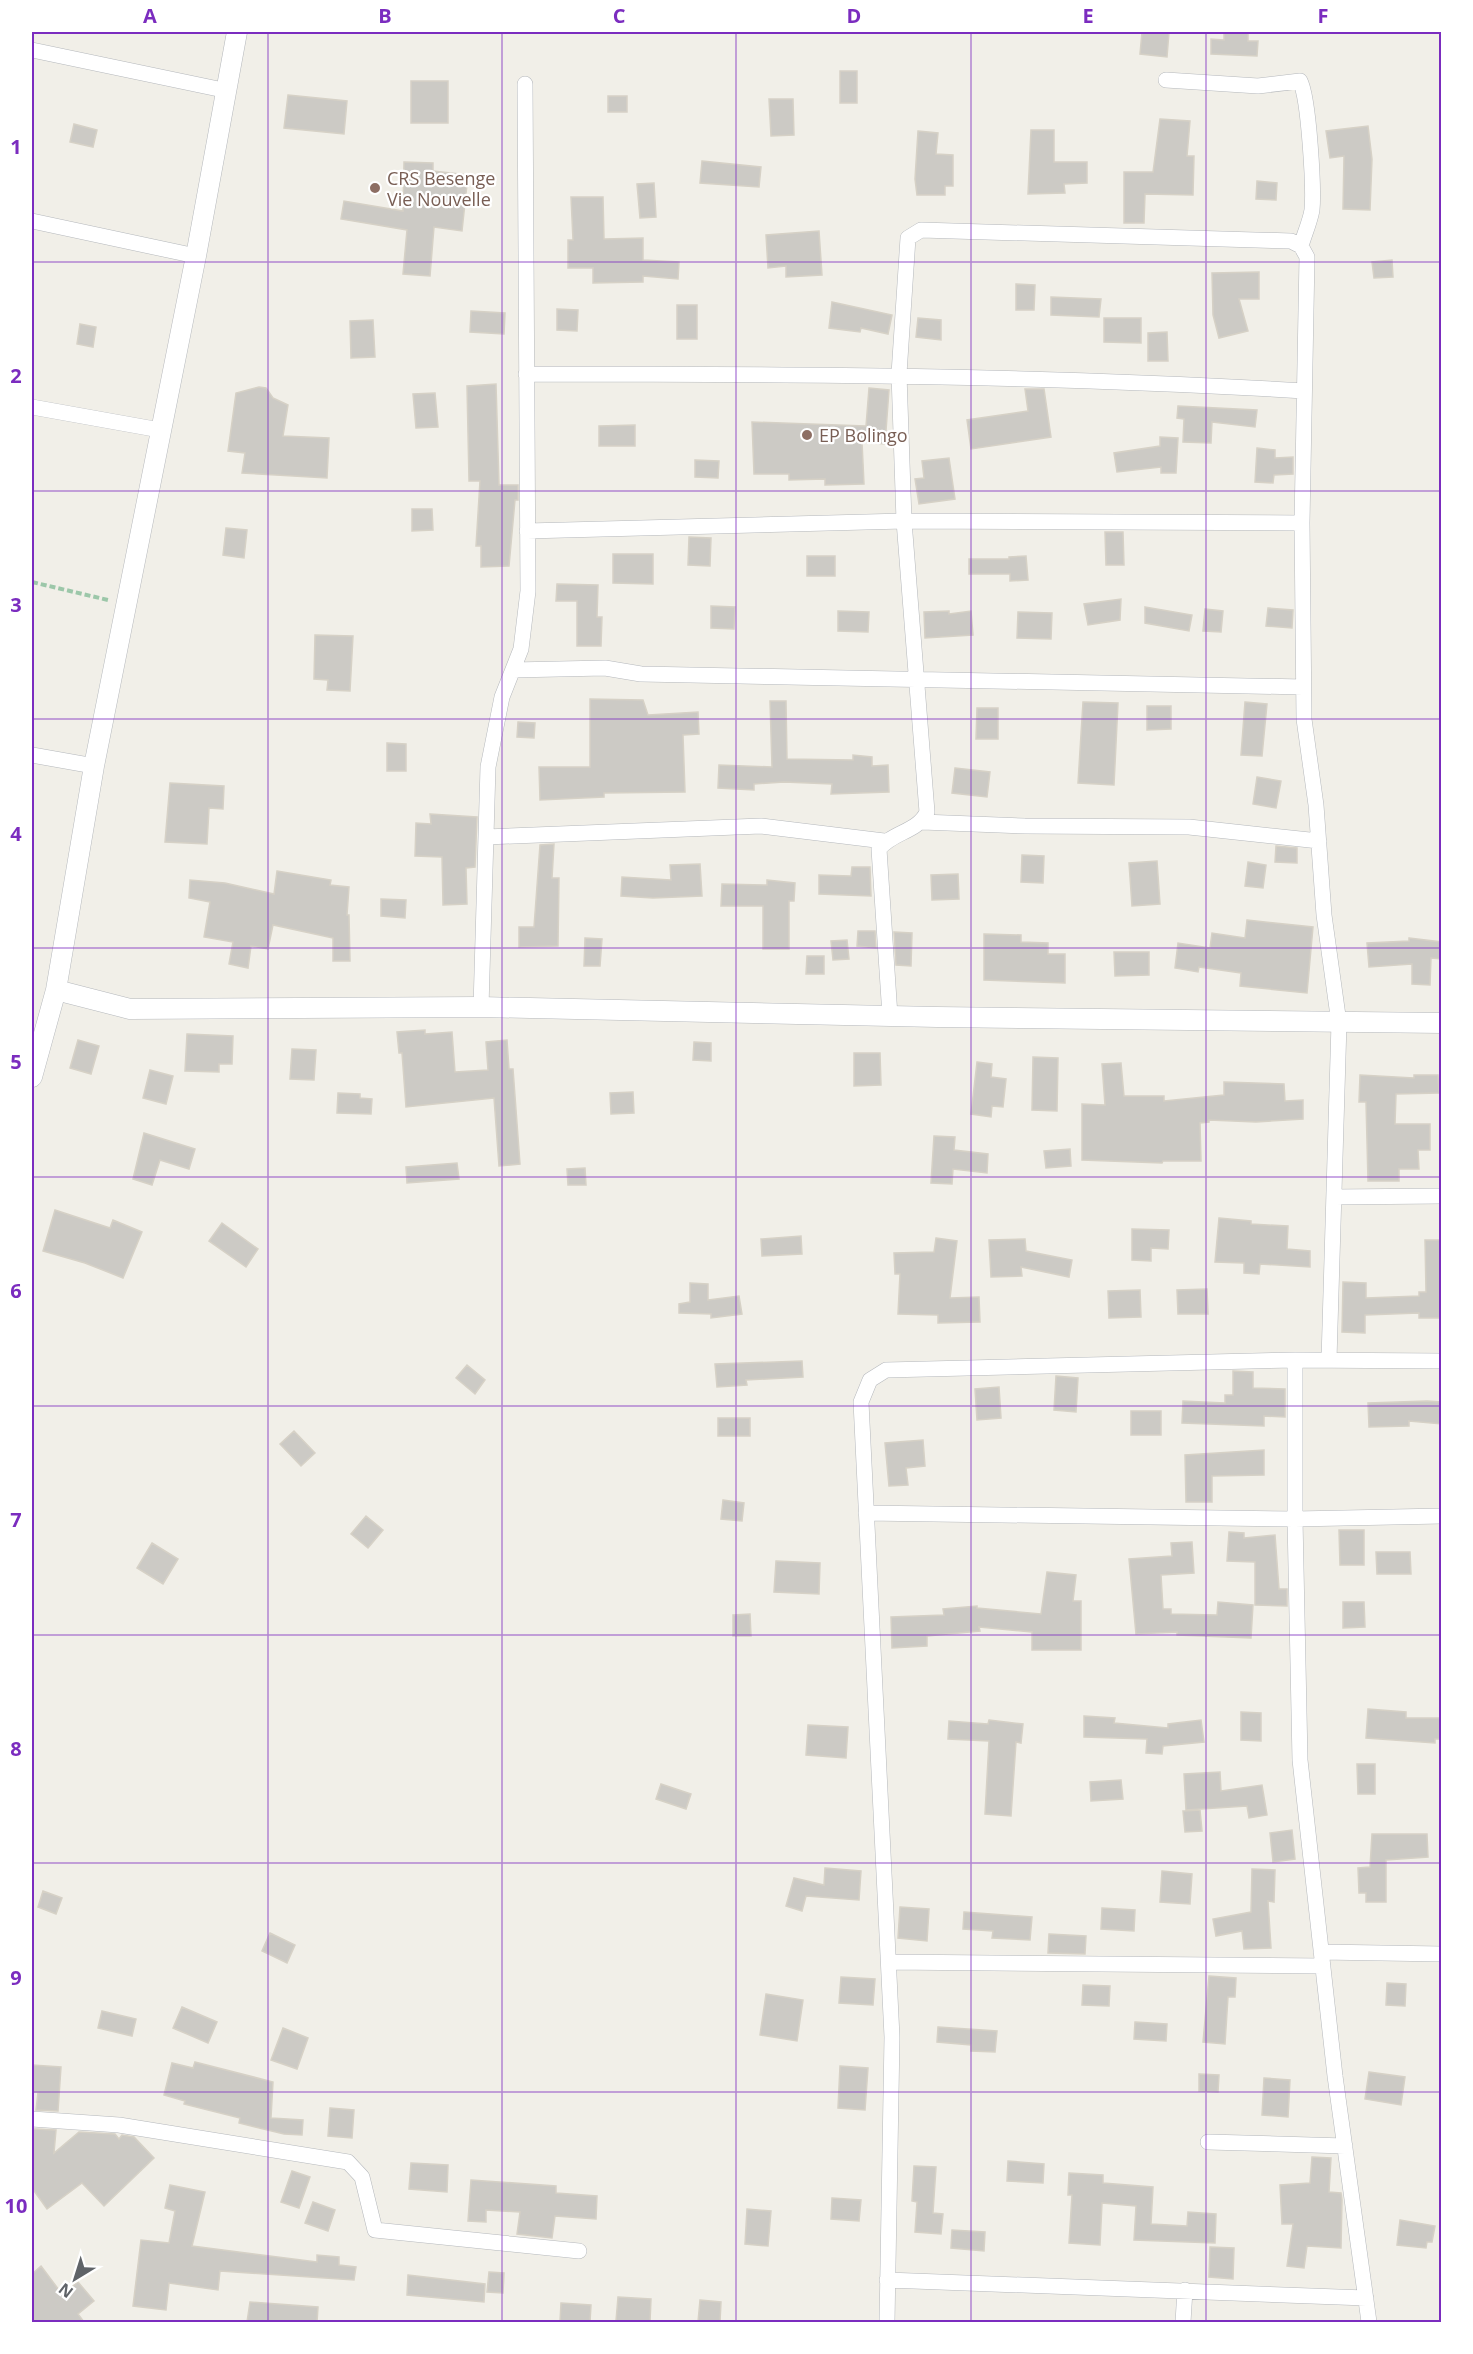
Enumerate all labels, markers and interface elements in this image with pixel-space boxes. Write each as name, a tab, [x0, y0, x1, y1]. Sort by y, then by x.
text: A	[143, 2, 157, 29]
text: B	[378, 2, 392, 29]
text: C	[613, 2, 626, 29]
text: D	[847, 2, 861, 29]
text: E	[1082, 2, 1094, 29]
text: F	[1318, 2, 1328, 29]
text: 1	[10, 133, 22, 160]
place label: CRS Besenge Vie Nouvelle	[387, 166, 495, 211]
marker: CRS Besenge Vie Nouvelle	[368, 181, 382, 195]
text: 2	[10, 362, 22, 389]
place label: EP Bolingo	[819, 423, 908, 447]
marker: EP Bolingo	[800, 428, 814, 442]
text: 3	[10, 591, 22, 618]
text: 4	[10, 820, 22, 847]
text: 5	[10, 1048, 22, 1075]
text: 6	[10, 1277, 22, 1304]
text: 7	[10, 1506, 22, 1533]
text: 8	[10, 1735, 22, 1762]
text: 9	[10, 1964, 22, 1991]
text: 10	[5, 2192, 27, 2219]
north arrow	[45, 2249, 105, 2309]
text: N	[54, 2278, 78, 2303]

